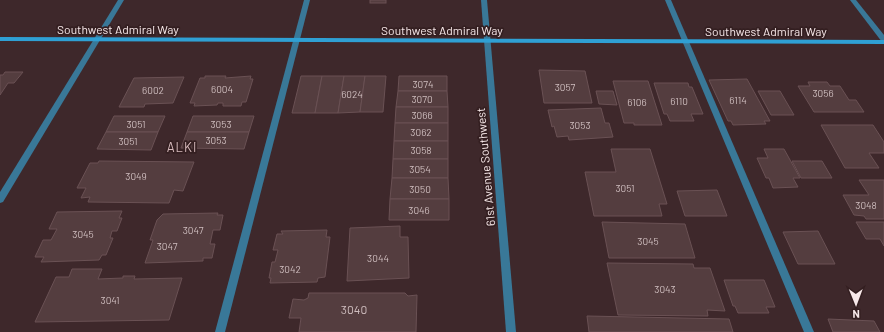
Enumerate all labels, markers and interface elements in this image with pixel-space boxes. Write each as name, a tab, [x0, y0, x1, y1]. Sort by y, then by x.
street label: Southwest Admiral Way	[57, 22, 179, 36]
street label: Southwest Admiral Way	[381, 23, 503, 37]
street label: Southwest Admiral Way	[705, 24, 827, 38]
house number: 3074	[412, 78, 434, 90]
house number: 3057	[555, 81, 576, 93]
house number: 6004	[211, 83, 233, 95]
house number: 6002	[142, 84, 164, 96]
house number: 3056	[812, 87, 834, 99]
house number: 6024	[341, 88, 363, 100]
house number: 3070	[411, 93, 433, 105]
house number: 6114	[729, 94, 747, 106]
house number: 6110	[670, 95, 688, 107]
house number: 6106	[627, 96, 647, 108]
street label: 61st Avenue Southwest	[473, 107, 497, 227]
house number: 3066	[411, 109, 433, 121]
house number: 3051	[126, 118, 146, 130]
house number: 3053	[210, 118, 232, 130]
house number: 3053	[569, 119, 591, 131]
house number: 3062	[410, 126, 432, 138]
house number: 3053	[205, 134, 227, 146]
house number: 3051	[118, 135, 138, 147]
district label: ALKI	[167, 139, 197, 155]
house number: 3058	[410, 144, 432, 156]
house number: 3054	[409, 163, 431, 175]
house number: 3049	[125, 170, 147, 182]
house number: 3051	[615, 182, 635, 194]
house number: 3050	[409, 183, 431, 195]
house number: 3048	[855, 199, 877, 211]
house number: 3046	[408, 204, 430, 216]
house number: 3047	[183, 224, 204, 236]
house number: 3045	[72, 228, 94, 240]
house number: 3045	[637, 235, 659, 247]
house number: 3047	[157, 240, 178, 252]
house number: 3044	[367, 252, 389, 264]
house number: 3042	[279, 263, 301, 275]
house number: 3043	[654, 283, 676, 295]
north arrow	[836, 284, 876, 324]
house number: 3041	[101, 294, 119, 306]
house number: 3040	[341, 302, 367, 316]
text: N	[852, 308, 860, 321]

